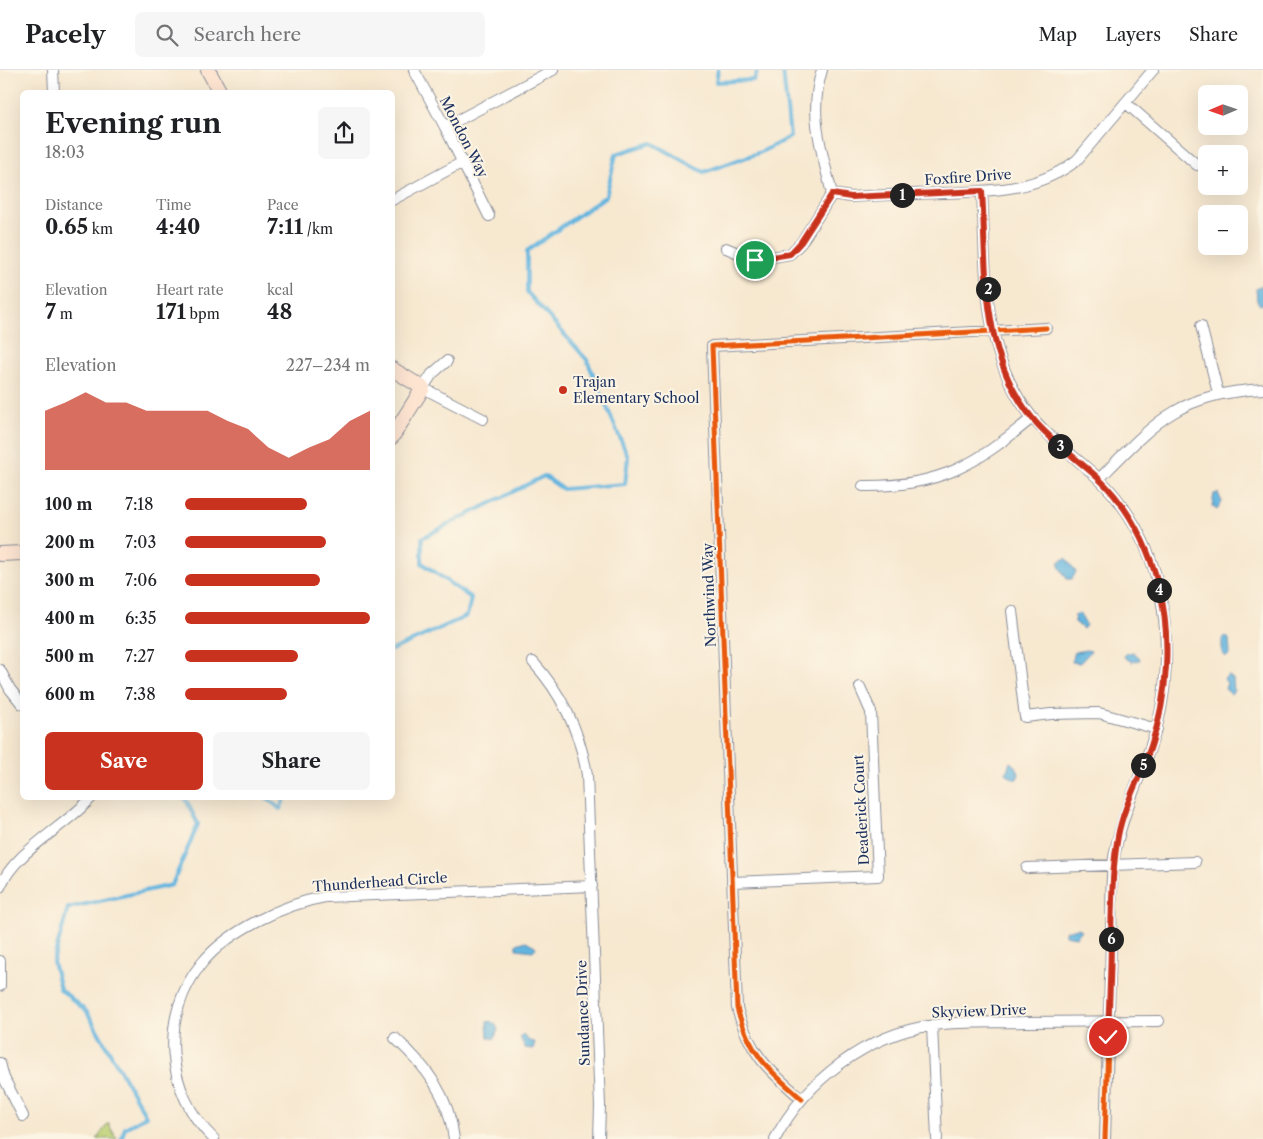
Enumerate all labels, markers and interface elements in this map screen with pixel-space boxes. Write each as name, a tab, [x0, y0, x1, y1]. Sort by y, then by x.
search box	[135, 12, 485, 57]
text: Pacely	[25, 20, 105, 49]
icon: search	[153, 21, 181, 49]
text: Search here	[193, 23, 301, 46]
text: Map	[1039, 24, 1077, 46]
text: Layers	[1105, 24, 1161, 46]
text: Share	[1189, 24, 1238, 46]
north arrow	[1198, 85, 1248, 135]
map controls	[1198, 85, 1248, 255]
street label: Mondon Way	[436, 93, 492, 181]
text: Evening run	[45, 106, 221, 140]
button: share	[318, 107, 370, 159]
text: 18:03	[45, 142, 85, 162]
button: +	[1198, 145, 1248, 195]
street label: Foxfire Drive	[924, 165, 1012, 189]
pin: 1	[890, 182, 914, 208]
text: 1	[899, 186, 906, 204]
text: Distance	[45, 196, 103, 214]
text: Time	[156, 196, 191, 214]
text: Pace	[267, 196, 299, 214]
button: −	[1198, 205, 1248, 255]
text: 0.65	[45, 214, 88, 239]
text: 4:40	[156, 214, 201, 239]
text: 7:11	[267, 214, 303, 239]
text: km	[88, 220, 113, 238]
text: /km	[303, 220, 333, 238]
pin	[734, 239, 776, 281]
icon: arrive	[741, 246, 769, 274]
pin: 2	[976, 276, 1000, 302]
text: 2	[984, 280, 993, 298]
text: Elevation	[45, 281, 108, 299]
text: Heart rate	[156, 281, 223, 299]
text: kcal	[267, 281, 293, 299]
text: 7	[45, 299, 56, 324]
text: 171	[156, 299, 186, 324]
text: 48	[267, 299, 292, 324]
text: m	[56, 305, 73, 323]
text: bpm	[186, 305, 220, 323]
text: Elevation	[45, 355, 116, 375]
text: 227–234 m	[286, 355, 370, 375]
place label: Trajan Elementary School	[573, 373, 699, 407]
marker: Trajan Elementary School	[557, 384, 569, 396]
pin: 3	[1048, 434, 1072, 458]
text: 3	[1057, 437, 1064, 455]
text: 100 m	[45, 494, 92, 514]
text: 7:18	[125, 494, 154, 514]
text: 200 m	[45, 532, 95, 552]
text: 7:03	[125, 532, 156, 552]
street label: Northwind Way	[698, 542, 720, 647]
text: 300 m	[45, 570, 94, 590]
text: 7:06	[125, 570, 157, 590]
pin: 4	[1146, 578, 1172, 602]
text: 4	[1155, 581, 1164, 599]
text: 400 m	[45, 608, 95, 628]
text: 6:35	[125, 608, 156, 628]
text: 500 m	[45, 646, 94, 666]
text: 7:27	[125, 646, 154, 666]
text: 600 m	[45, 684, 95, 704]
text: 7:38	[125, 684, 156, 704]
button: Save	[45, 732, 203, 790]
button: Share	[213, 732, 370, 790]
pin: 5	[1130, 752, 1156, 778]
street label: Deaderick Court	[849, 754, 873, 866]
text: 5	[1140, 756, 1147, 774]
street label: Thunderhead Circle	[312, 868, 448, 896]
pin: 6	[1098, 926, 1124, 952]
text: 6	[1107, 930, 1116, 948]
street label: Sundance Drive	[572, 960, 594, 1066]
street label: Skyview Drive	[931, 1000, 1027, 1022]
pin	[1087, 1016, 1129, 1058]
icon: check	[1094, 1023, 1122, 1051]

